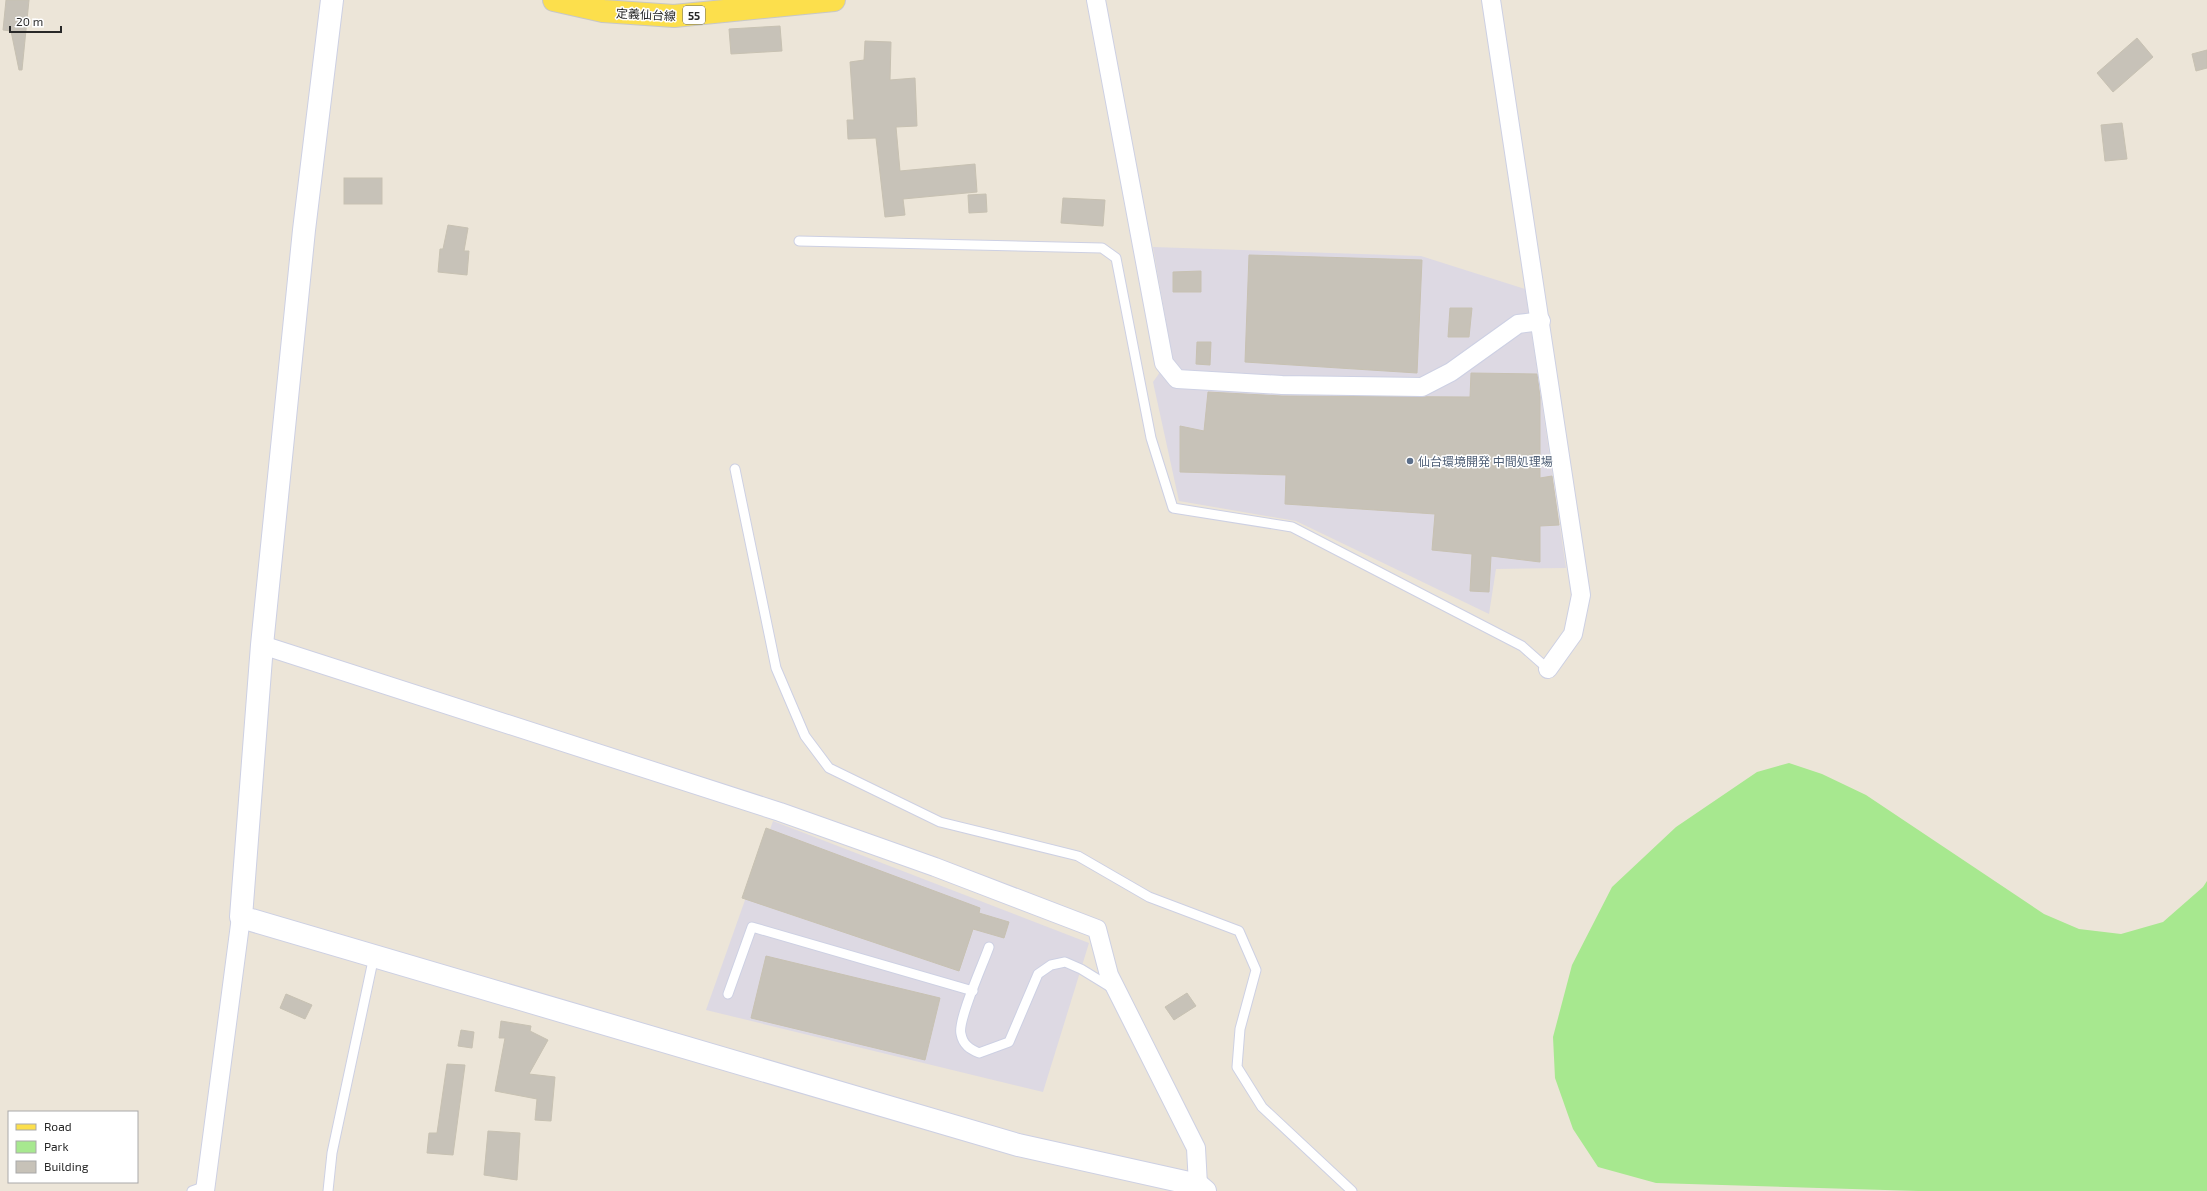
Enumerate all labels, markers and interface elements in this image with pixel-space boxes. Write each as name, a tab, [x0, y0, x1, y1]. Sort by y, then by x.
street label: 定義仙台線	[616, 5, 676, 23]
road number: 55	[683, 6, 705, 24]
scale bar	[10, 8, 61, 34]
text: 20 m	[16, 14, 43, 28]
place label: 仙台環境開発 中間処理場	[1418, 454, 1553, 468]
marker: 仙台環境開発 中間処理場	[1405, 456, 1415, 466]
legend	[8, 1111, 138, 1183]
text: Road	[44, 1119, 72, 1133]
text: Park	[44, 1139, 69, 1153]
text: Building	[44, 1159, 89, 1173]

